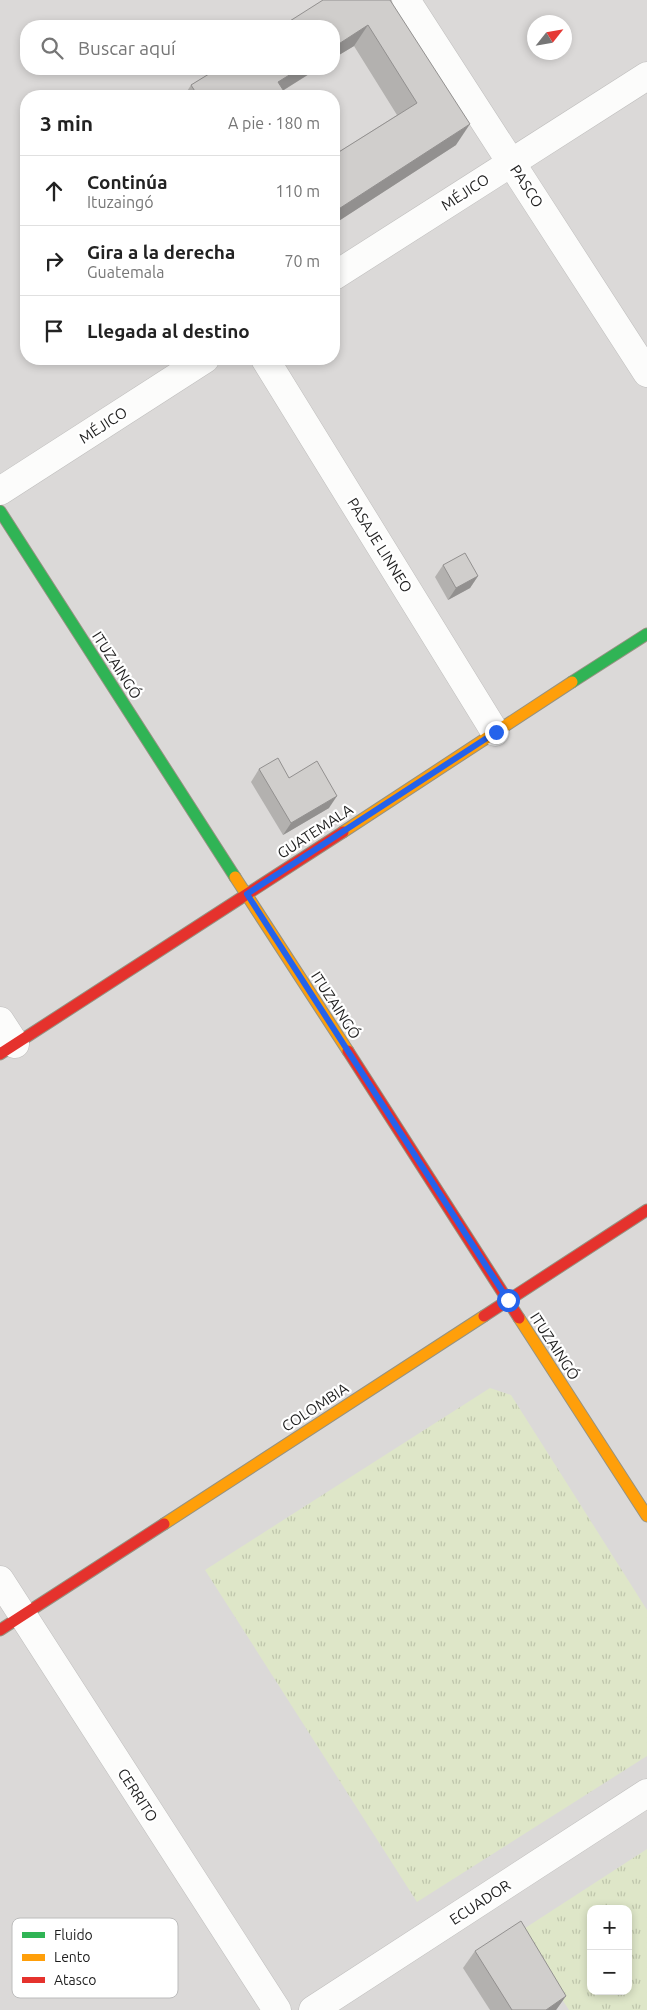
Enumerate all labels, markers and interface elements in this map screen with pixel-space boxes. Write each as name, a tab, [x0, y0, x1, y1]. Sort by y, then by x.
north arrow	[527, 15, 572, 60]
search box	[20, 20, 340, 75]
icon: search	[38, 34, 66, 62]
text: Buscar aquí	[78, 37, 176, 59]
text: 3 min	[40, 111, 93, 135]
text: A pie · 180 m	[228, 114, 320, 132]
street label: PASCO	[507, 162, 547, 210]
street label: MÉJICO	[438, 170, 492, 214]
text: Continúa	[87, 171, 168, 193]
icon: ahead	[40, 177, 68, 205]
text: 110 m	[275, 182, 320, 200]
text: Ituzaingó	[87, 193, 154, 211]
text: Gira a la derecha	[87, 241, 235, 263]
icon: right	[40, 247, 68, 275]
text: 70 m	[284, 252, 320, 270]
text: Guatemala	[87, 263, 165, 281]
icon: arrive	[40, 317, 68, 345]
text: Llegada al destino	[87, 320, 250, 342]
street label: MÉJICO	[76, 403, 130, 447]
street label: PASAJE LINNEO	[344, 495, 416, 595]
street label: ITUZAINGÓ	[89, 628, 145, 702]
route end	[485, 721, 508, 744]
street label: GUATEMALA	[274, 800, 356, 862]
street label: ITUZAINGÓ	[308, 968, 364, 1042]
route start	[497, 1289, 520, 1312]
street label: ITUZAINGÓ	[527, 1309, 583, 1383]
street label: COLOMBIA	[279, 1379, 352, 1435]
street label: CERRITO	[115, 1765, 161, 1825]
street label: ECUADOR	[446, 1876, 514, 1928]
map controls	[587, 1905, 632, 1995]
button: +	[587, 1905, 632, 1950]
legend	[12, 1918, 178, 1998]
text: Fluido	[54, 1927, 93, 1943]
text: Lento	[54, 1949, 91, 1965]
button: −	[587, 1950, 632, 1995]
text: Atasco	[54, 1972, 97, 1988]

